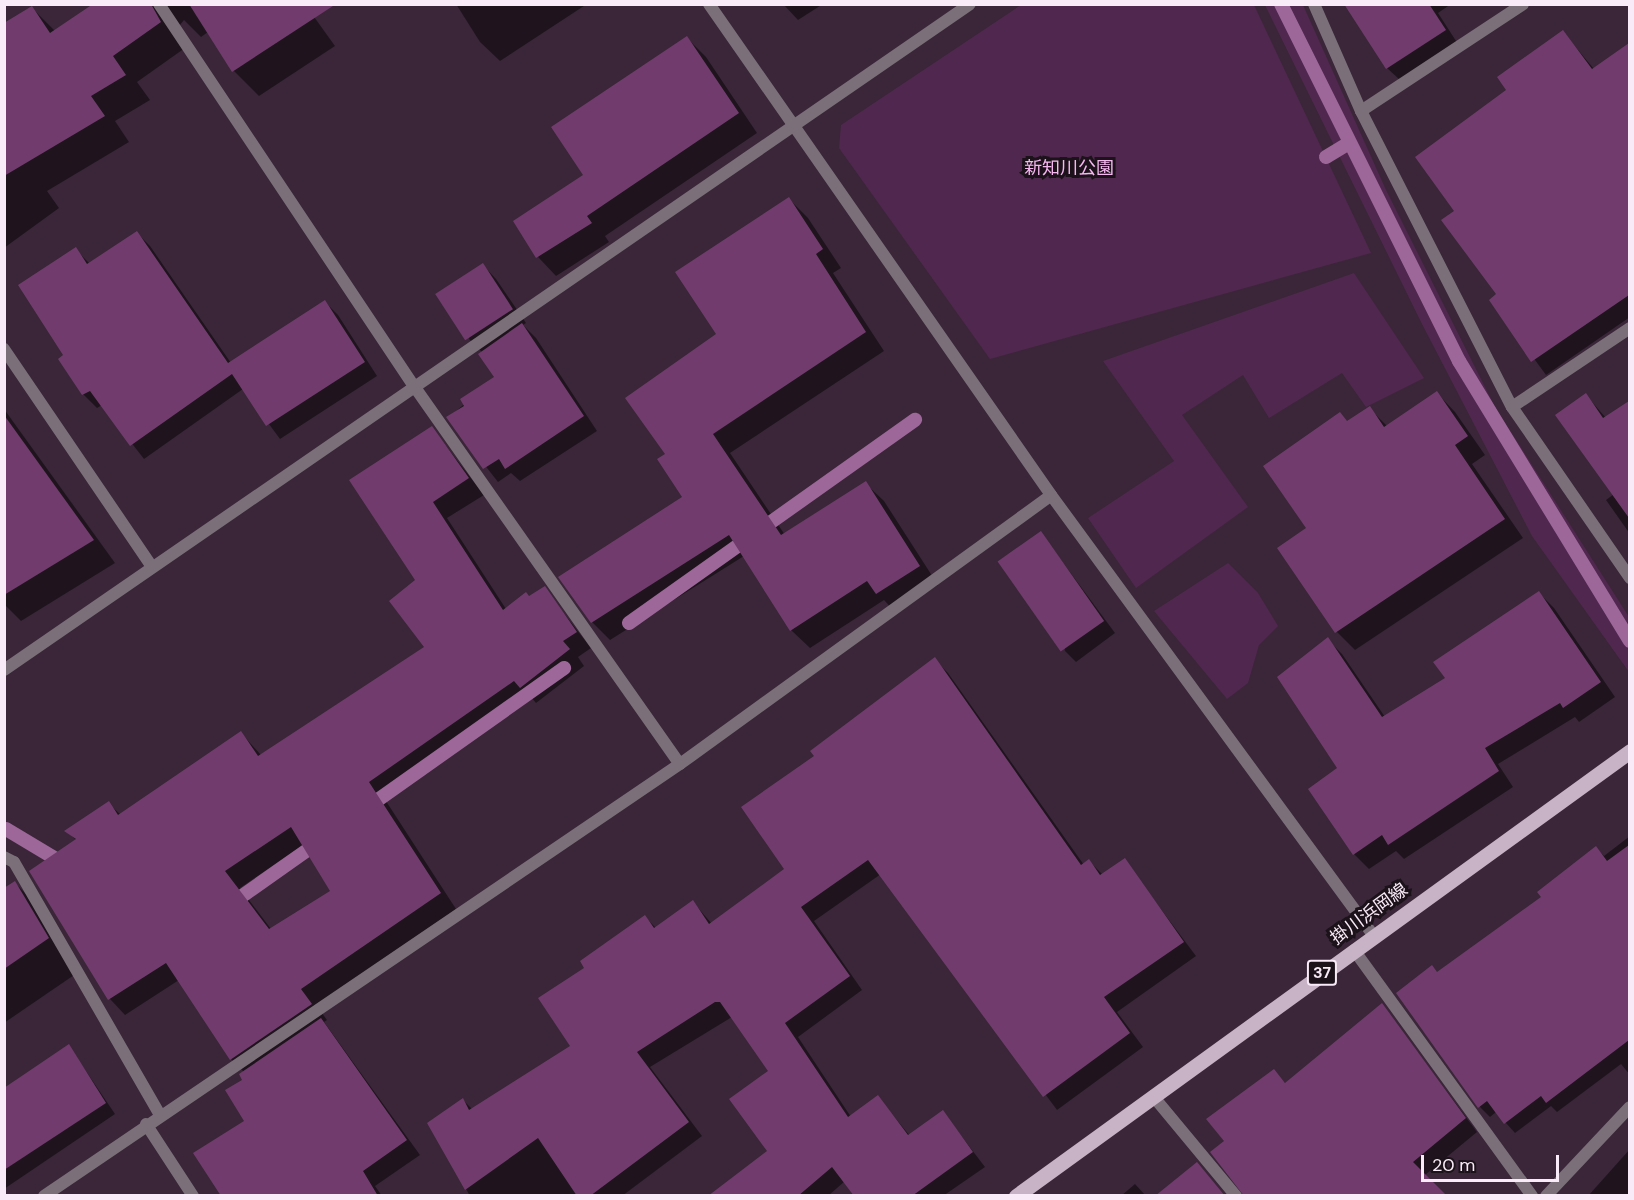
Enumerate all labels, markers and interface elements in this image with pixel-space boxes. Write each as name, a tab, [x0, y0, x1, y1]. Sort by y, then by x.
park label: 新知川公園	[1024, 157, 1114, 179]
street label: 掛川浜岡線	[1326, 879, 1412, 949]
road number: 37	[1306, 960, 1338, 986]
scale bar	[1424, 1143, 1562, 1181]
text: 20 m	[1432, 1153, 1475, 1177]

